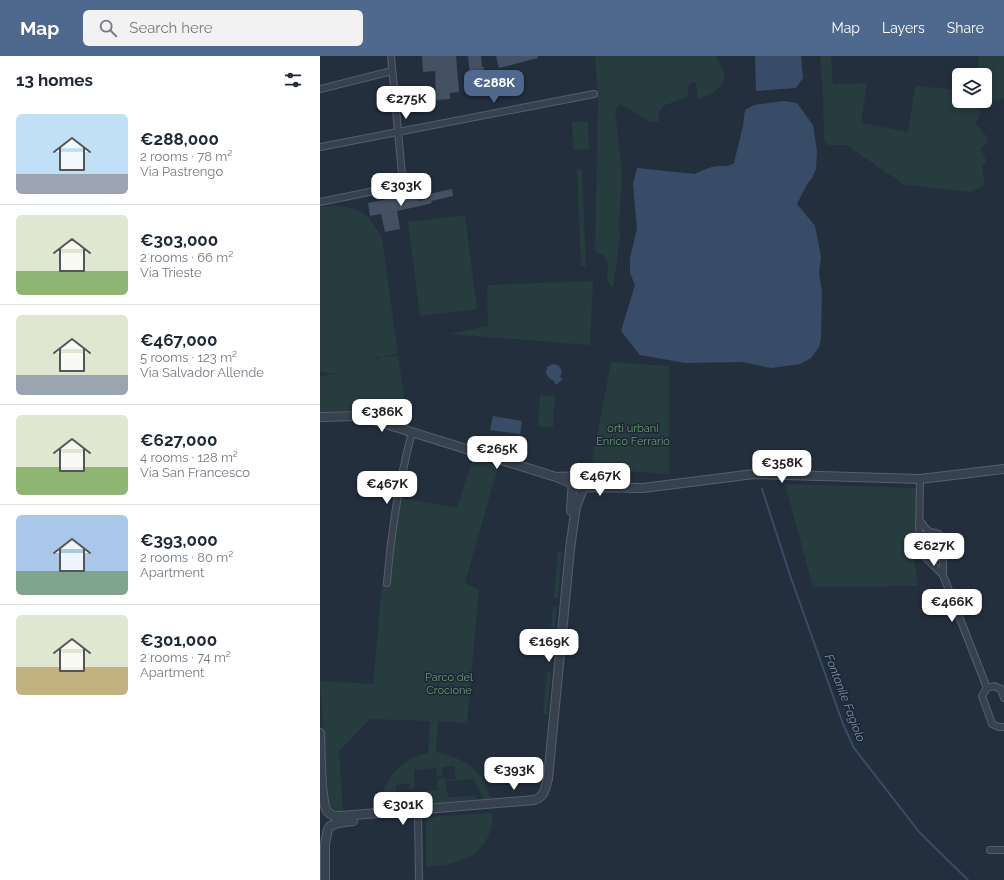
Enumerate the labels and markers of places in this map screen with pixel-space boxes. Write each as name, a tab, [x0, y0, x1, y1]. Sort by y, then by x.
pin: €288K	[466, 70, 522, 104]
pin: €275K	[378, 86, 434, 120]
pin: €303K	[373, 173, 429, 207]
pin: €386K	[354, 399, 410, 433]
pin: €265K	[469, 436, 525, 470]
pin: €358K	[754, 450, 810, 484]
pin: €467K	[572, 463, 628, 497]
pin: €467K	[359, 471, 415, 505]
pin: €627K	[906, 533, 962, 567]
pin: €466K	[924, 589, 980, 623]
pin: €169K	[521, 629, 577, 663]
pin: €393K	[486, 757, 542, 791]
pin: €301K	[375, 792, 431, 826]

